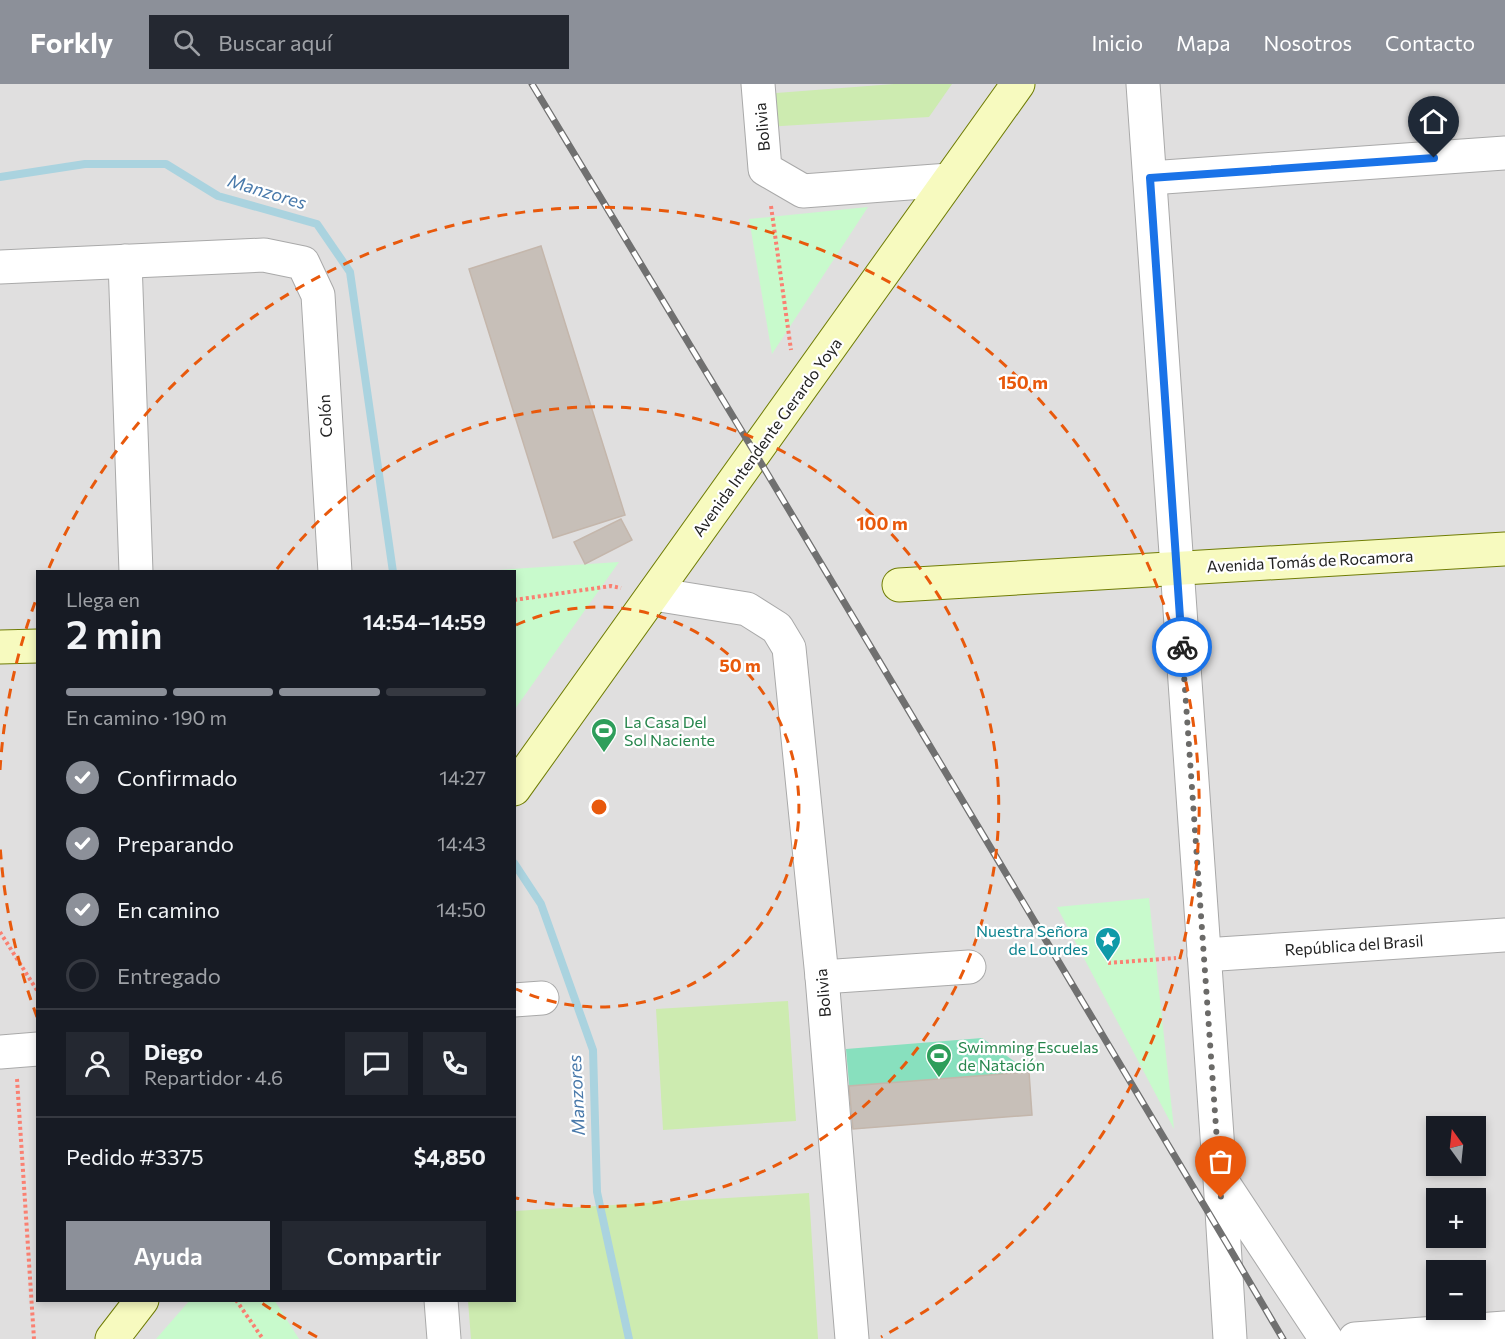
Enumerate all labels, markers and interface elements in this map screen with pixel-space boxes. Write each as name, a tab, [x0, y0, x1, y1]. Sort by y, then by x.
search box	[149, 15, 569, 69]
text: Forkly	[30, 25, 113, 59]
icon: search	[170, 26, 203, 59]
text: Buscar aquí	[218, 29, 332, 56]
text: Inicio	[1091, 30, 1143, 55]
text: Mapa	[1176, 30, 1230, 55]
text: Nosotros	[1263, 30, 1352, 55]
text: Contacto	[1385, 30, 1475, 55]
pin	[1408, 96, 1459, 158]
street label: Bolivia	[750, 102, 773, 152]
icon: home	[1417, 105, 1450, 138]
water label: Manzores	[225, 169, 309, 213]
street label: Avenida Intendente Gerardo Yoya	[688, 334, 845, 540]
text: 150 m	[998, 371, 1048, 393]
street label: Colón	[314, 394, 335, 438]
text: 100 m	[856, 512, 908, 534]
street label: Avenida Tomás de Rocamora	[1206, 546, 1414, 575]
text: Llega en	[66, 587, 140, 611]
text: 14:54–14:59	[363, 608, 486, 635]
text: 2 min	[66, 609, 163, 657]
courier	[1152, 617, 1212, 677]
icon: bike	[1166, 631, 1199, 664]
text: 50 m	[719, 654, 761, 676]
text: En camino · 190 m	[66, 705, 227, 729]
place label: La Casa Del Sol Naciente	[624, 712, 715, 749]
sports icon: La Casa Del Sol Naciente	[589, 716, 619, 754]
icon: check	[66, 761, 99, 794]
text: Confirmado	[117, 764, 238, 791]
text: 14:27	[439, 765, 486, 789]
centre of rings	[589, 797, 609, 817]
icon: check	[66, 827, 99, 860]
text: Preparando	[117, 830, 234, 857]
text: 14:43	[437, 831, 486, 855]
icon: check	[66, 893, 99, 926]
text: En camino	[117, 896, 220, 923]
text: 14:50	[436, 897, 486, 921]
place label: Nuestra Señora de Lourdes	[976, 921, 1088, 958]
place icon: Nuestra Señora de Lourdes	[1093, 925, 1123, 963]
street label: República del Brasil	[1284, 930, 1424, 959]
text: Entregado	[117, 962, 221, 989]
street label: Bolivia	[811, 968, 834, 1018]
button: person	[66, 1032, 129, 1095]
button: chat	[345, 1032, 408, 1095]
button: phone	[423, 1032, 486, 1095]
place label: Swimming Escuelas de Natación	[958, 1037, 1099, 1074]
text: Diego	[144, 1038, 203, 1065]
sports icon: Swimming Escuelas de Natación	[924, 1041, 954, 1079]
water label: Manzores	[563, 1054, 589, 1136]
text: Repartidor · 4.6	[144, 1065, 283, 1089]
north arrow	[1426, 1116, 1486, 1176]
map controls	[1426, 1116, 1486, 1320]
pin	[1195, 1136, 1246, 1198]
text: Pedido #3375	[66, 1143, 204, 1170]
text: $4,850	[414, 1143, 486, 1170]
icon: bag	[1204, 1145, 1237, 1178]
button: +	[1426, 1188, 1486, 1248]
button: Ayuda	[66, 1221, 270, 1290]
button: Compartir	[282, 1221, 486, 1290]
button: −	[1426, 1260, 1486, 1320]

